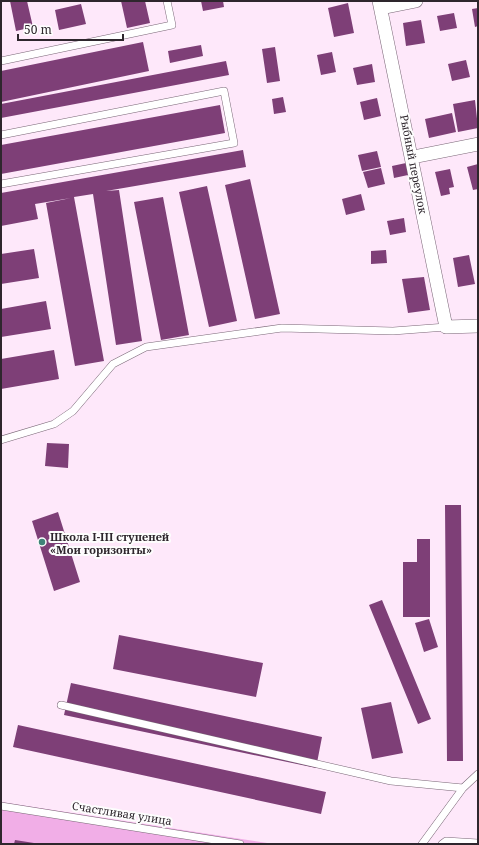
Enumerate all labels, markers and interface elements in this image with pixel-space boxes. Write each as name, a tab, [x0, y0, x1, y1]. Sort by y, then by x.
scale bar	[18, 16, 123, 42]
text: 50 m	[24, 21, 52, 38]
street label: Рыбный переулок	[397, 113, 431, 215]
place label: Школа I-III ступеней «Мои горизонты»	[50, 529, 170, 557]
marker: Школа I-III ступеней «Мои горизонты»	[37, 537, 47, 547]
street label: Счастливая улица	[71, 798, 173, 828]

